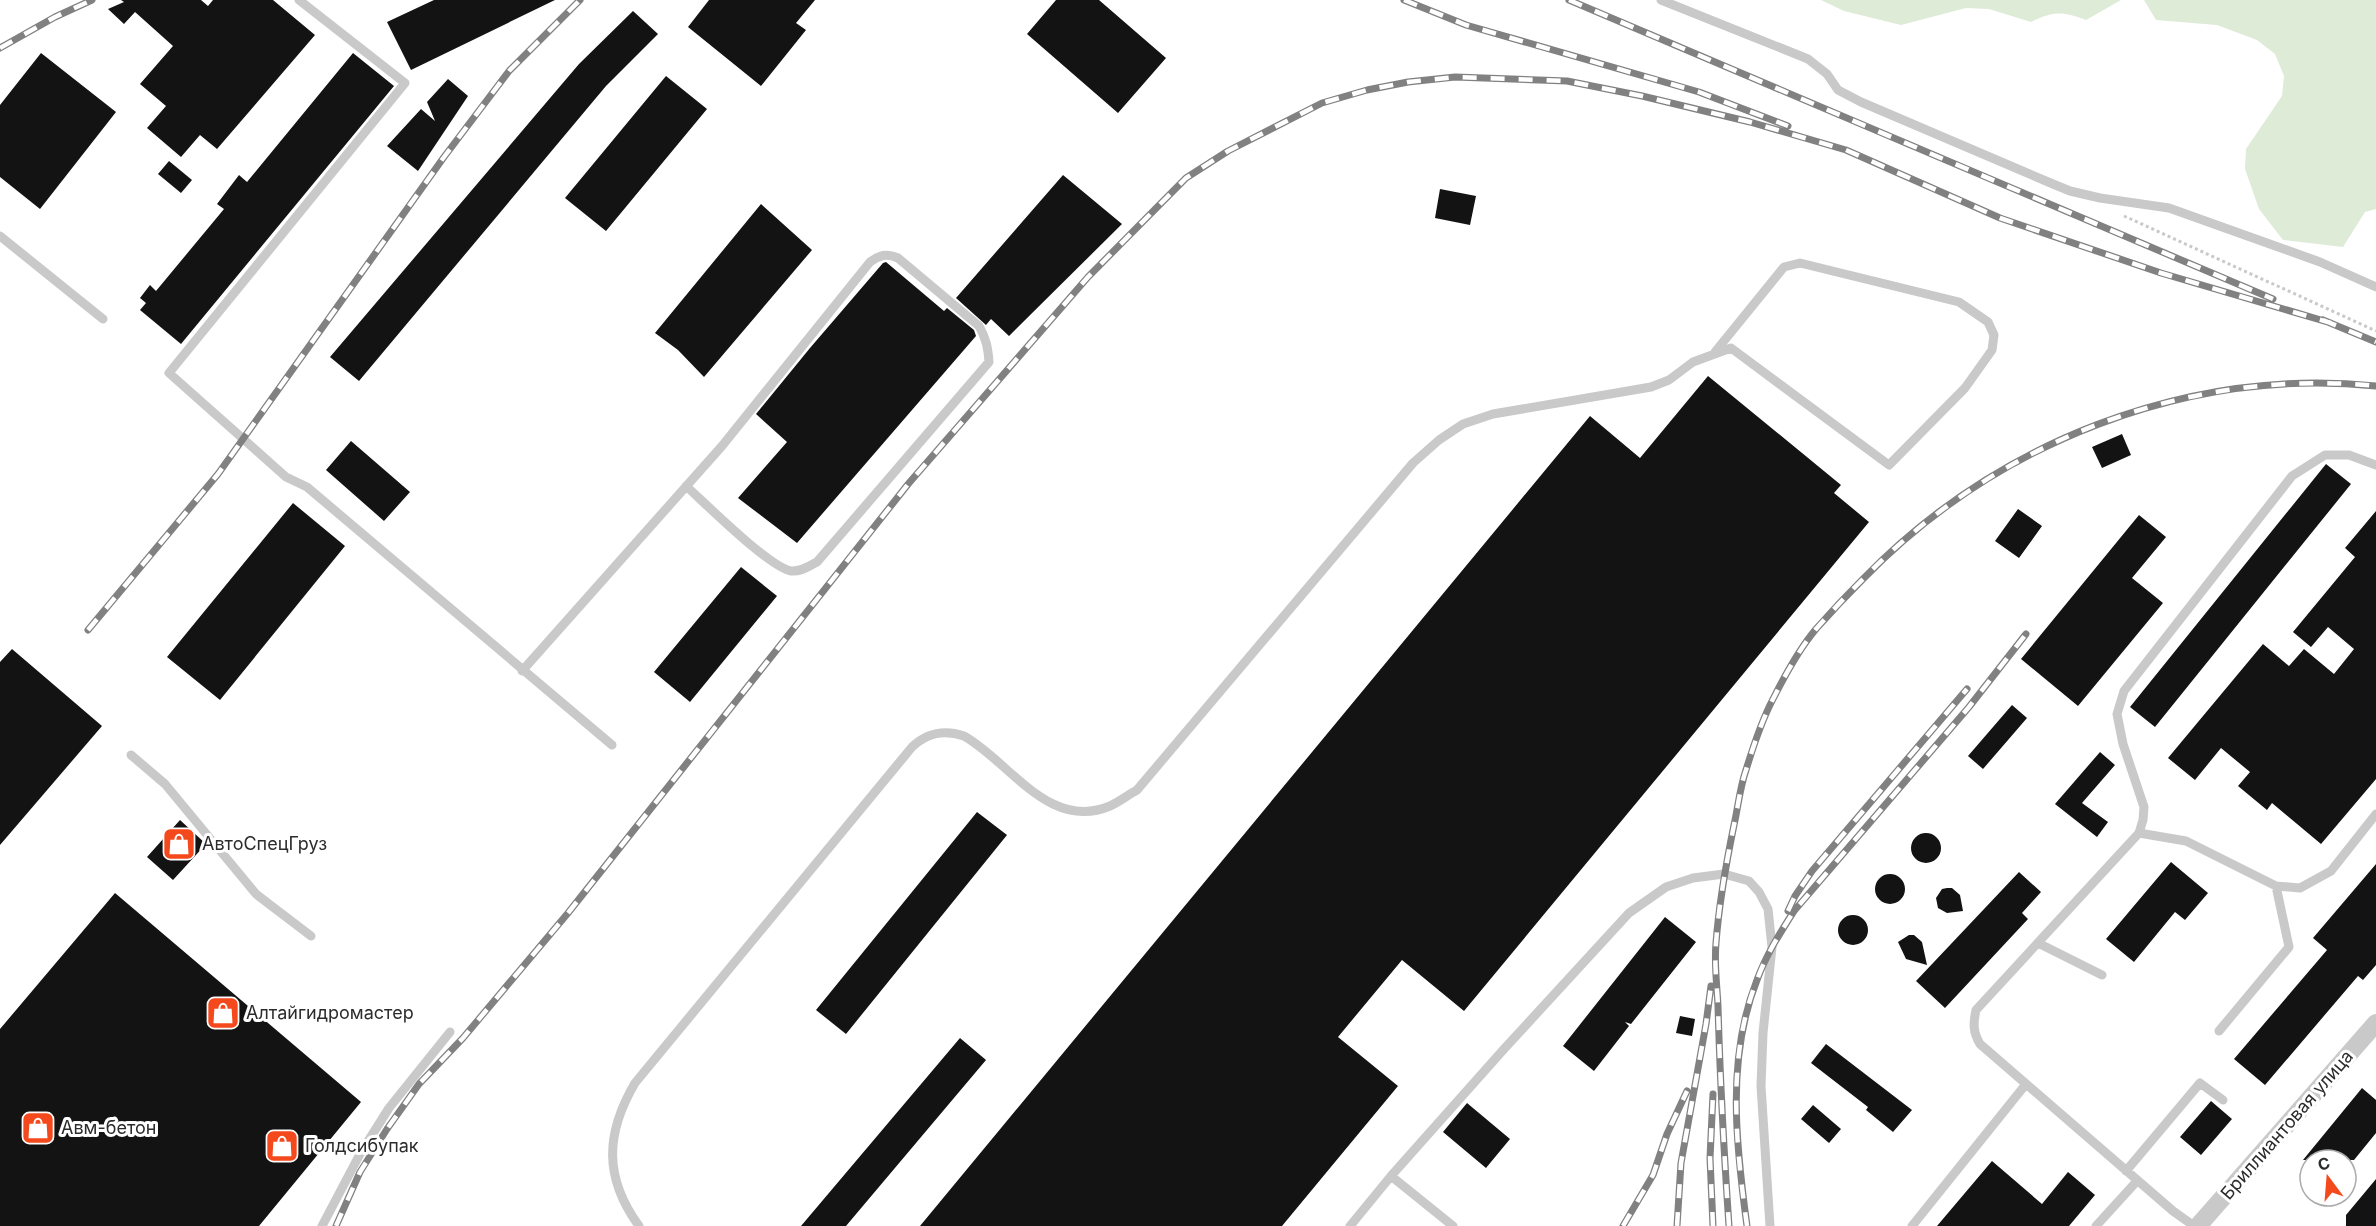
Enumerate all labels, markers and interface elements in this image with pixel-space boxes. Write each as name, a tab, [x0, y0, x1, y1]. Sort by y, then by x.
shop icon: АвтоСпецГруз	[161, 826, 197, 862]
place label: АвтоСпецГруз	[202, 833, 327, 854]
shop icon: Алтайгидромастер	[205, 995, 241, 1031]
place label: Алтайгидромастер	[246, 1002, 414, 1023]
street label: Бриллиантовая улица	[2216, 1046, 2357, 1204]
shop icon: Авм-бетон	[20, 1110, 56, 1146]
place label: Авм-бетон	[61, 1117, 156, 1138]
shop icon: Голдcибупак	[264, 1128, 300, 1164]
place label: Голдcибупак	[305, 1135, 419, 1156]
north arrow	[2298, 1148, 2358, 1208]
text: С	[2315, 1152, 2332, 1175]

